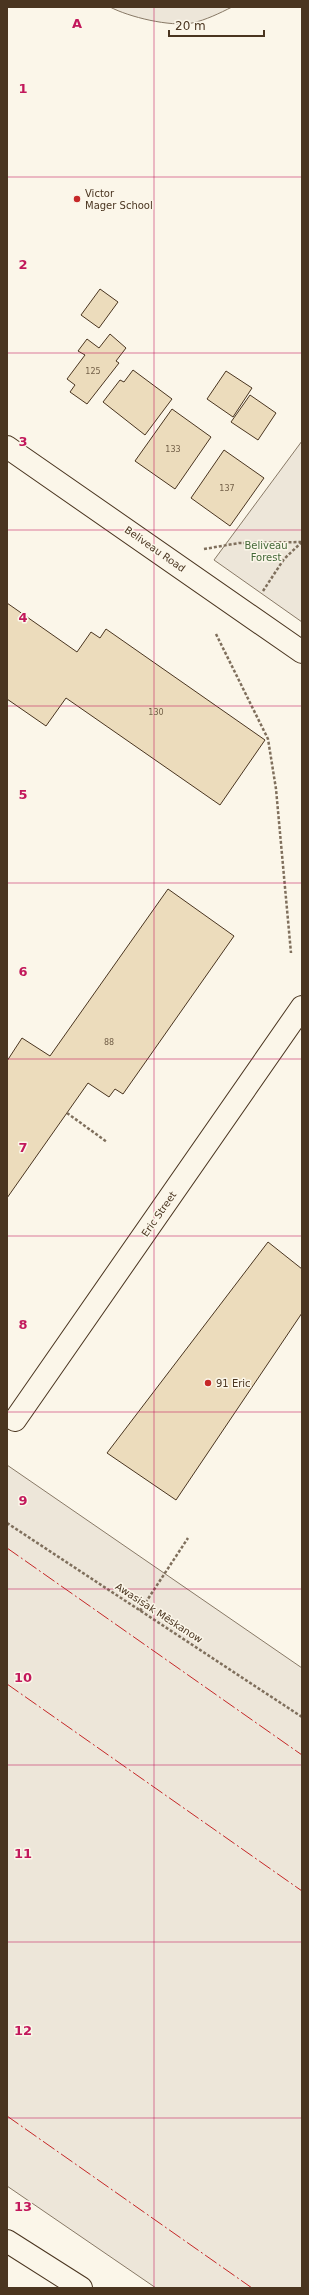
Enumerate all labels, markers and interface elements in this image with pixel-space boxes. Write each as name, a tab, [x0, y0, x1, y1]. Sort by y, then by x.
scale bar	[169, 12, 264, 38]
text: A	[72, 16, 82, 31]
text: 20 m	[175, 19, 206, 33]
text: 1	[18, 81, 28, 96]
place label: Victor Mager School	[85, 188, 153, 211]
marker: Victor Mager School	[72, 194, 82, 204]
text: 2	[18, 257, 28, 272]
house number: 125	[85, 367, 101, 376]
text: 3	[18, 434, 28, 449]
house number: 133	[165, 445, 181, 454]
house number: 137	[219, 484, 235, 493]
street label: Beliveau Road	[123, 524, 187, 574]
park label: Beliveau Forest	[244, 540, 288, 563]
text: 4	[18, 610, 28, 625]
house number: 130	[148, 708, 164, 717]
text: 5	[18, 787, 28, 802]
text: 6	[18, 964, 28, 979]
house number: 88	[104, 1038, 114, 1047]
text: 7	[18, 1140, 28, 1155]
street label: Eric Street	[140, 1189, 179, 1239]
text: 8	[18, 1317, 28, 1332]
marker: 91 Eric	[203, 1378, 213, 1388]
place label: 91 Eric	[216, 1378, 251, 1389]
text: 9	[18, 1493, 28, 1508]
street label: Awasisak Mēskanow	[113, 1581, 205, 1645]
text: 10	[14, 1670, 32, 1685]
text: 11	[14, 1846, 32, 1861]
text: 12	[14, 2023, 32, 2038]
text: 13	[14, 2199, 32, 2214]

